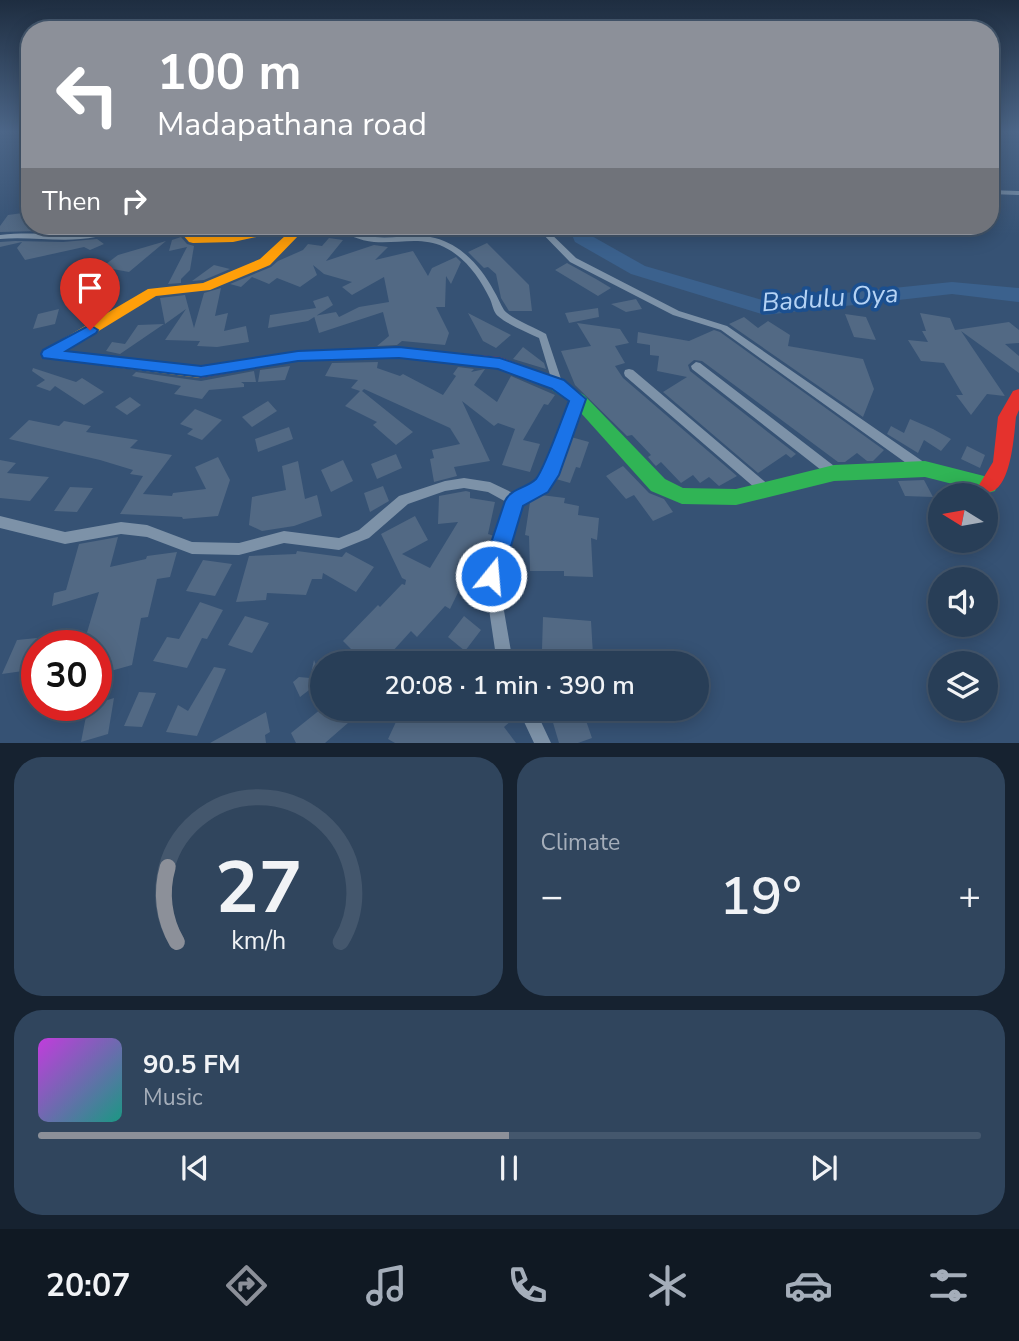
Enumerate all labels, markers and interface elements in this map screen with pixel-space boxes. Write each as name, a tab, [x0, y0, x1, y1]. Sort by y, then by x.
text: 100 m	[157, 39, 301, 106]
icon: left	[42, 49, 133, 140]
text: Madapathana road	[157, 103, 427, 146]
icon: right	[115, 182, 153, 220]
text: Then	[42, 184, 101, 219]
pin	[60, 258, 120, 330]
icon: arrive	[71, 269, 109, 307]
water label: Badulu Oya	[761, 276, 899, 320]
north arrow	[928, 483, 998, 553]
map controls	[928, 483, 998, 721]
position arrow	[454, 539, 528, 613]
button: sound	[928, 567, 998, 637]
speed limit sign: 30	[21, 630, 112, 721]
button: layers	[928, 651, 998, 721]
text: 20:08 · 1 min · 390 m	[384, 668, 635, 703]
text: Climate	[541, 827, 620, 858]
text: 27	[215, 839, 302, 939]
text: 19°	[720, 861, 802, 932]
text: −	[541, 871, 563, 922]
text: +	[958, 871, 981, 922]
text: km/h	[231, 924, 286, 958]
text: 90.5 FM	[143, 1047, 240, 1082]
text: Music	[143, 1082, 203, 1113]
icon: previous	[176, 1149, 214, 1187]
icon: pause	[490, 1149, 528, 1187]
icon: next	[805, 1149, 843, 1187]
icon: directions	[222, 1261, 271, 1310]
icon: music	[362, 1261, 411, 1310]
icon: phone	[503, 1261, 552, 1310]
icon: climate	[643, 1261, 692, 1310]
icon: car	[784, 1261, 833, 1310]
icon: filters	[924, 1261, 973, 1310]
text: 20:07	[46, 1264, 130, 1307]

